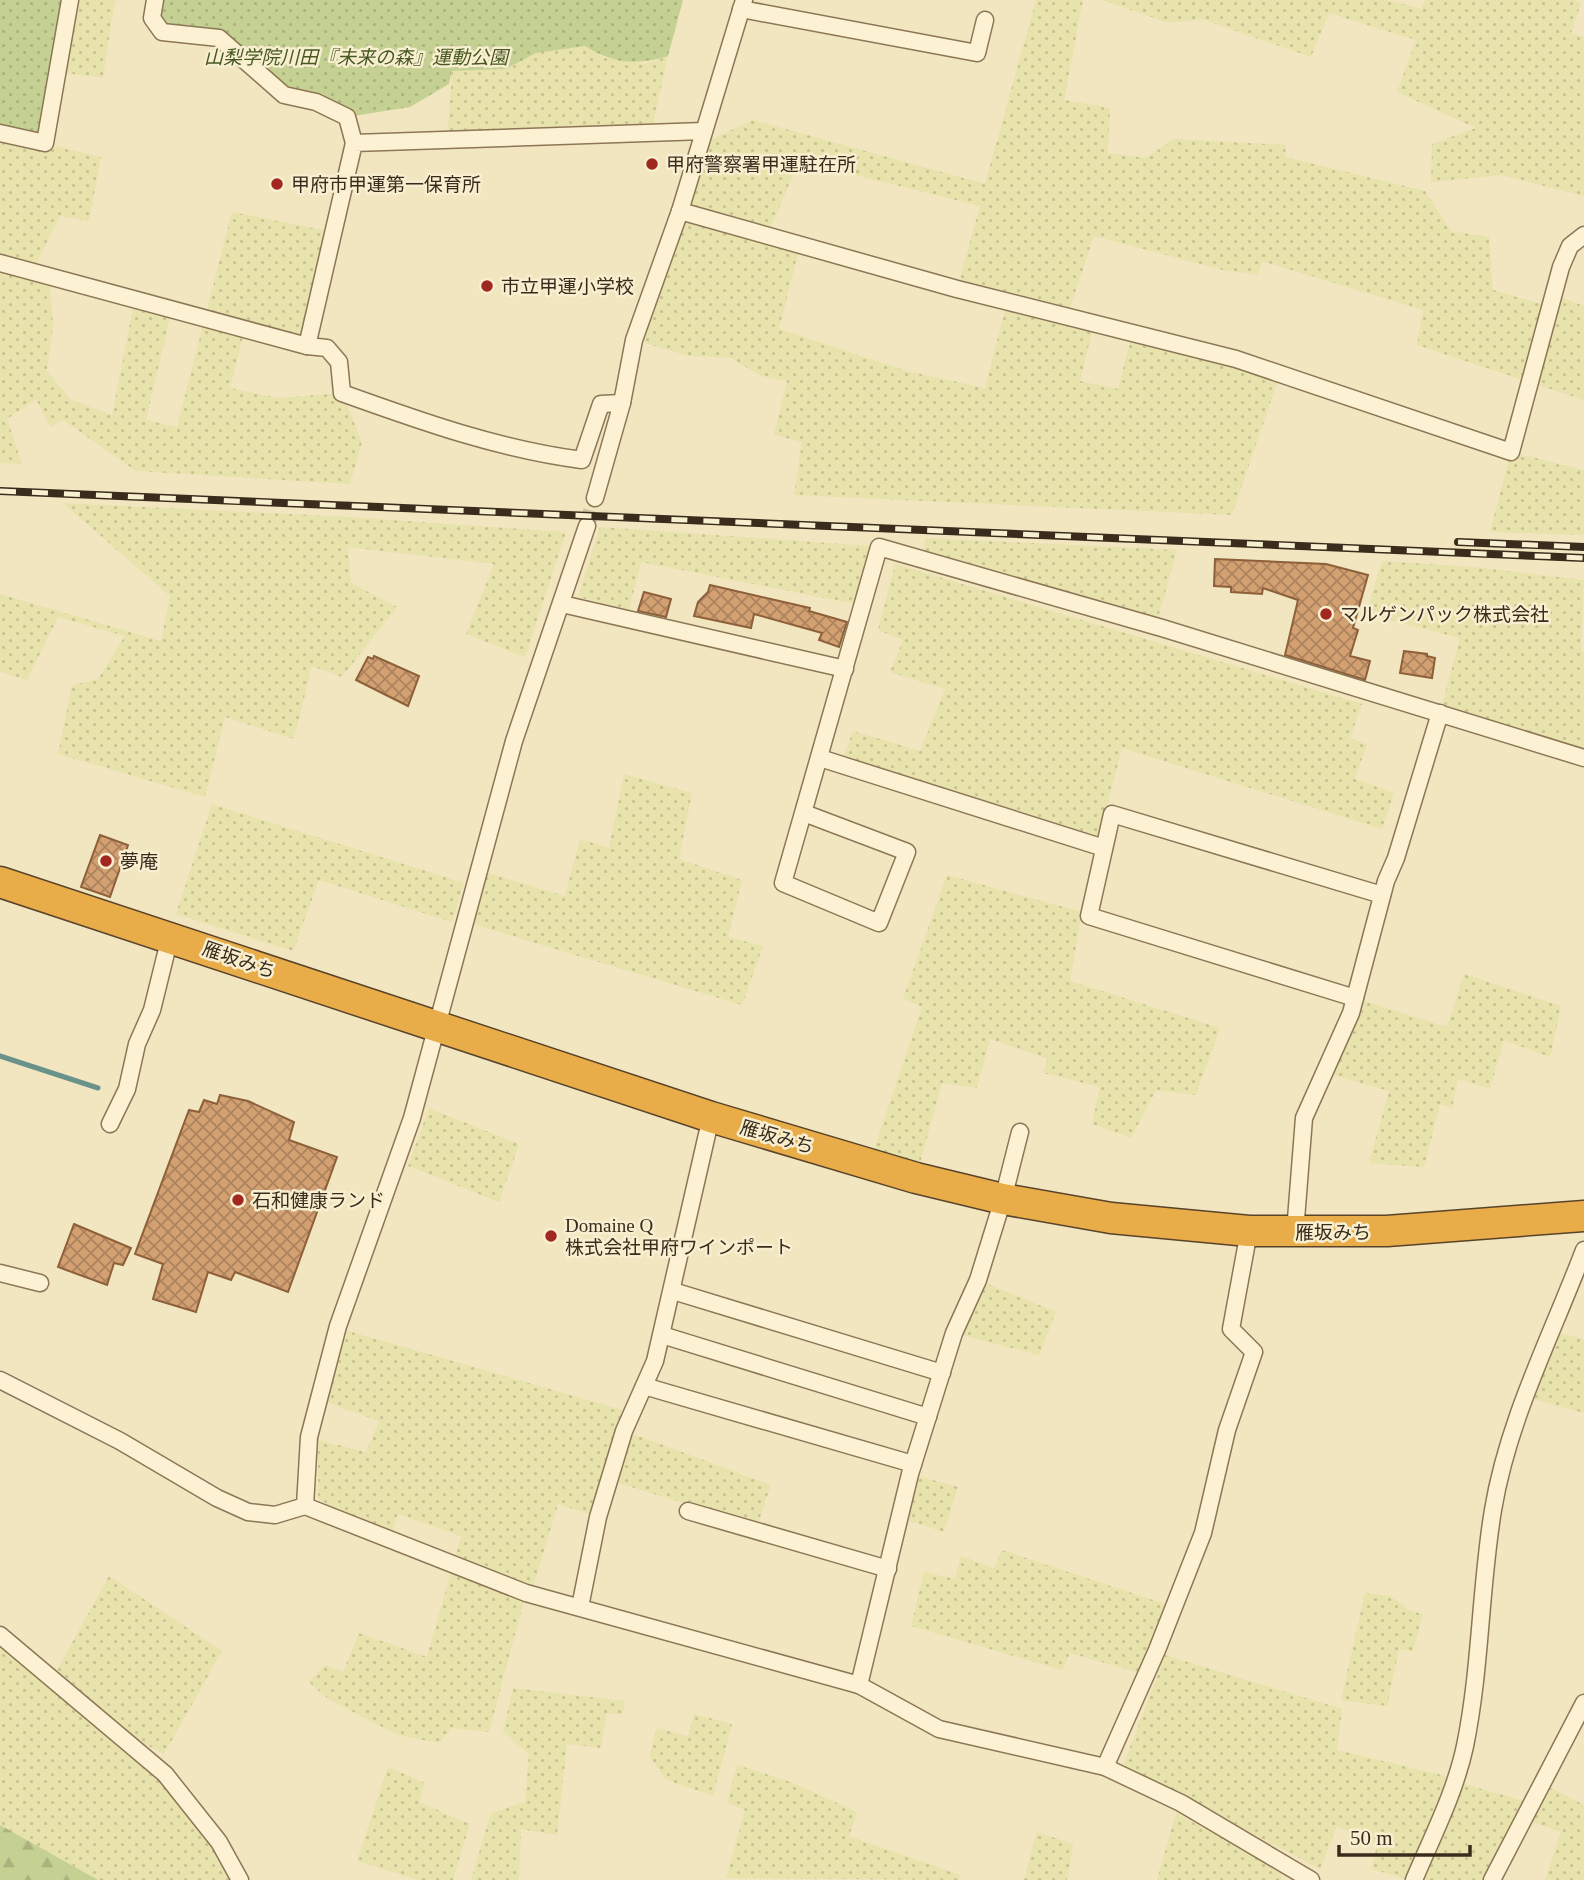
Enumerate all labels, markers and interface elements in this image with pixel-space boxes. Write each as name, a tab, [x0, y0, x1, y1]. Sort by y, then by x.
park label: 山梨学院川田『未来の森』運動公園	[204, 47, 511, 68]
place label: 甲府警察署甲運駐在所	[666, 154, 856, 175]
marker: 甲府警察署甲運駐在所	[644, 156, 660, 172]
place label: 甲府市甲運第一保育所	[291, 174, 481, 195]
marker: 甲府市甲運第一保育所	[269, 176, 285, 192]
place label: 市立甲運小学校	[501, 276, 634, 297]
marker: 市立甲運小学校	[479, 278, 495, 294]
place label: マルゲンパック株式会社	[1340, 604, 1549, 625]
marker: マルゲンパック株式会社	[1318, 606, 1334, 622]
place label: 夢庵	[120, 851, 158, 872]
marker: 夢庵	[98, 853, 114, 869]
street label: 雁坂みち	[200, 938, 278, 982]
street label: 雁坂みち	[738, 1116, 816, 1158]
place label: 石和健康ランド	[252, 1190, 385, 1211]
marker: 石和健康ランド	[230, 1192, 246, 1208]
place label: Domaine Q 株式会社甲府ワインポート	[565, 1215, 793, 1258]
street label: 雁坂みち	[1295, 1222, 1371, 1243]
marker: Domaine Q 株式会社甲府ワインポート	[543, 1228, 559, 1244]
scale bar	[1339, 1814, 1470, 1858]
text: 50 m	[1350, 1826, 1393, 1850]

